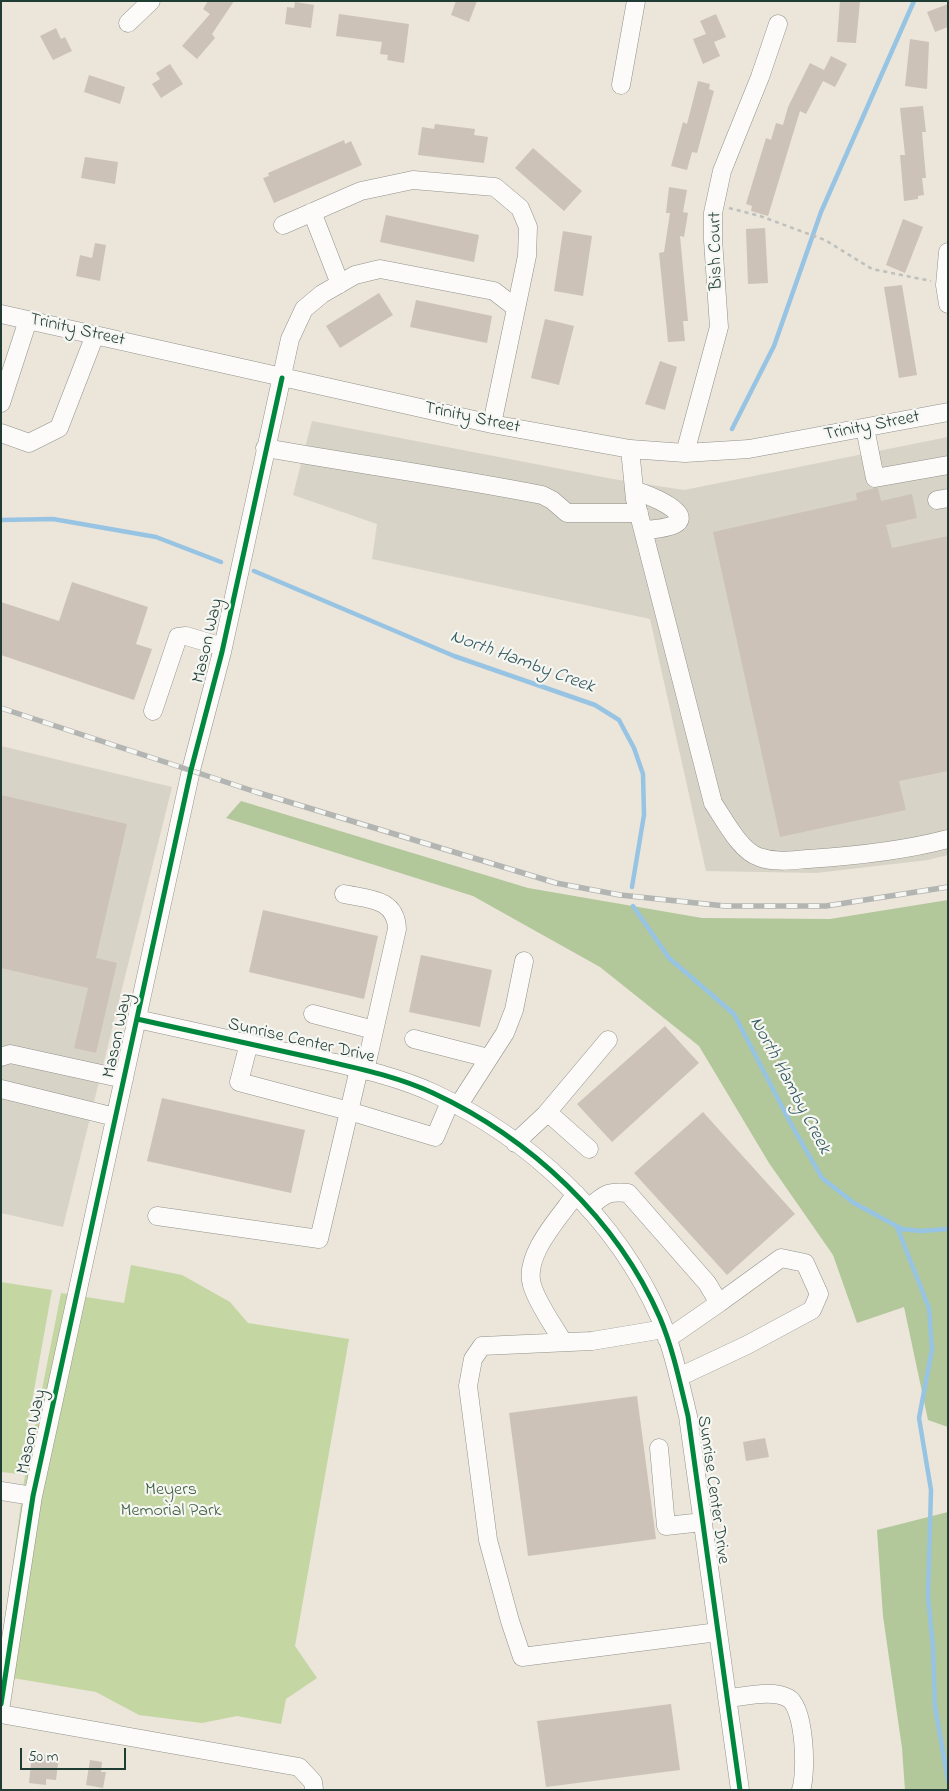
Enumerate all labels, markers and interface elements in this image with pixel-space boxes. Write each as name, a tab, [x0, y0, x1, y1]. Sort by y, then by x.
street label: Bish Court	[706, 211, 728, 291]
street label: Trinity Street	[27, 310, 127, 352]
street label: Trinity Street	[422, 398, 522, 440]
street label: Trinity Street	[822, 407, 922, 447]
street label: Mason Way	[189, 597, 229, 685]
water label: North Hamby Creek	[447, 626, 597, 700]
street label: Mason Way	[99, 992, 139, 1080]
water label: North Hamby Creek	[743, 1014, 835, 1158]
street label: Sunrise Center Drive	[226, 1015, 376, 1069]
street label: Mason Way	[13, 1388, 53, 1476]
street label: Sunrise Center Drive	[691, 1414, 733, 1566]
park label: Meyers Memorial Park	[121, 1480, 221, 1522]
scale bar	[22, 1738, 129, 1770]
text: 50 m	[28, 1746, 58, 1768]

